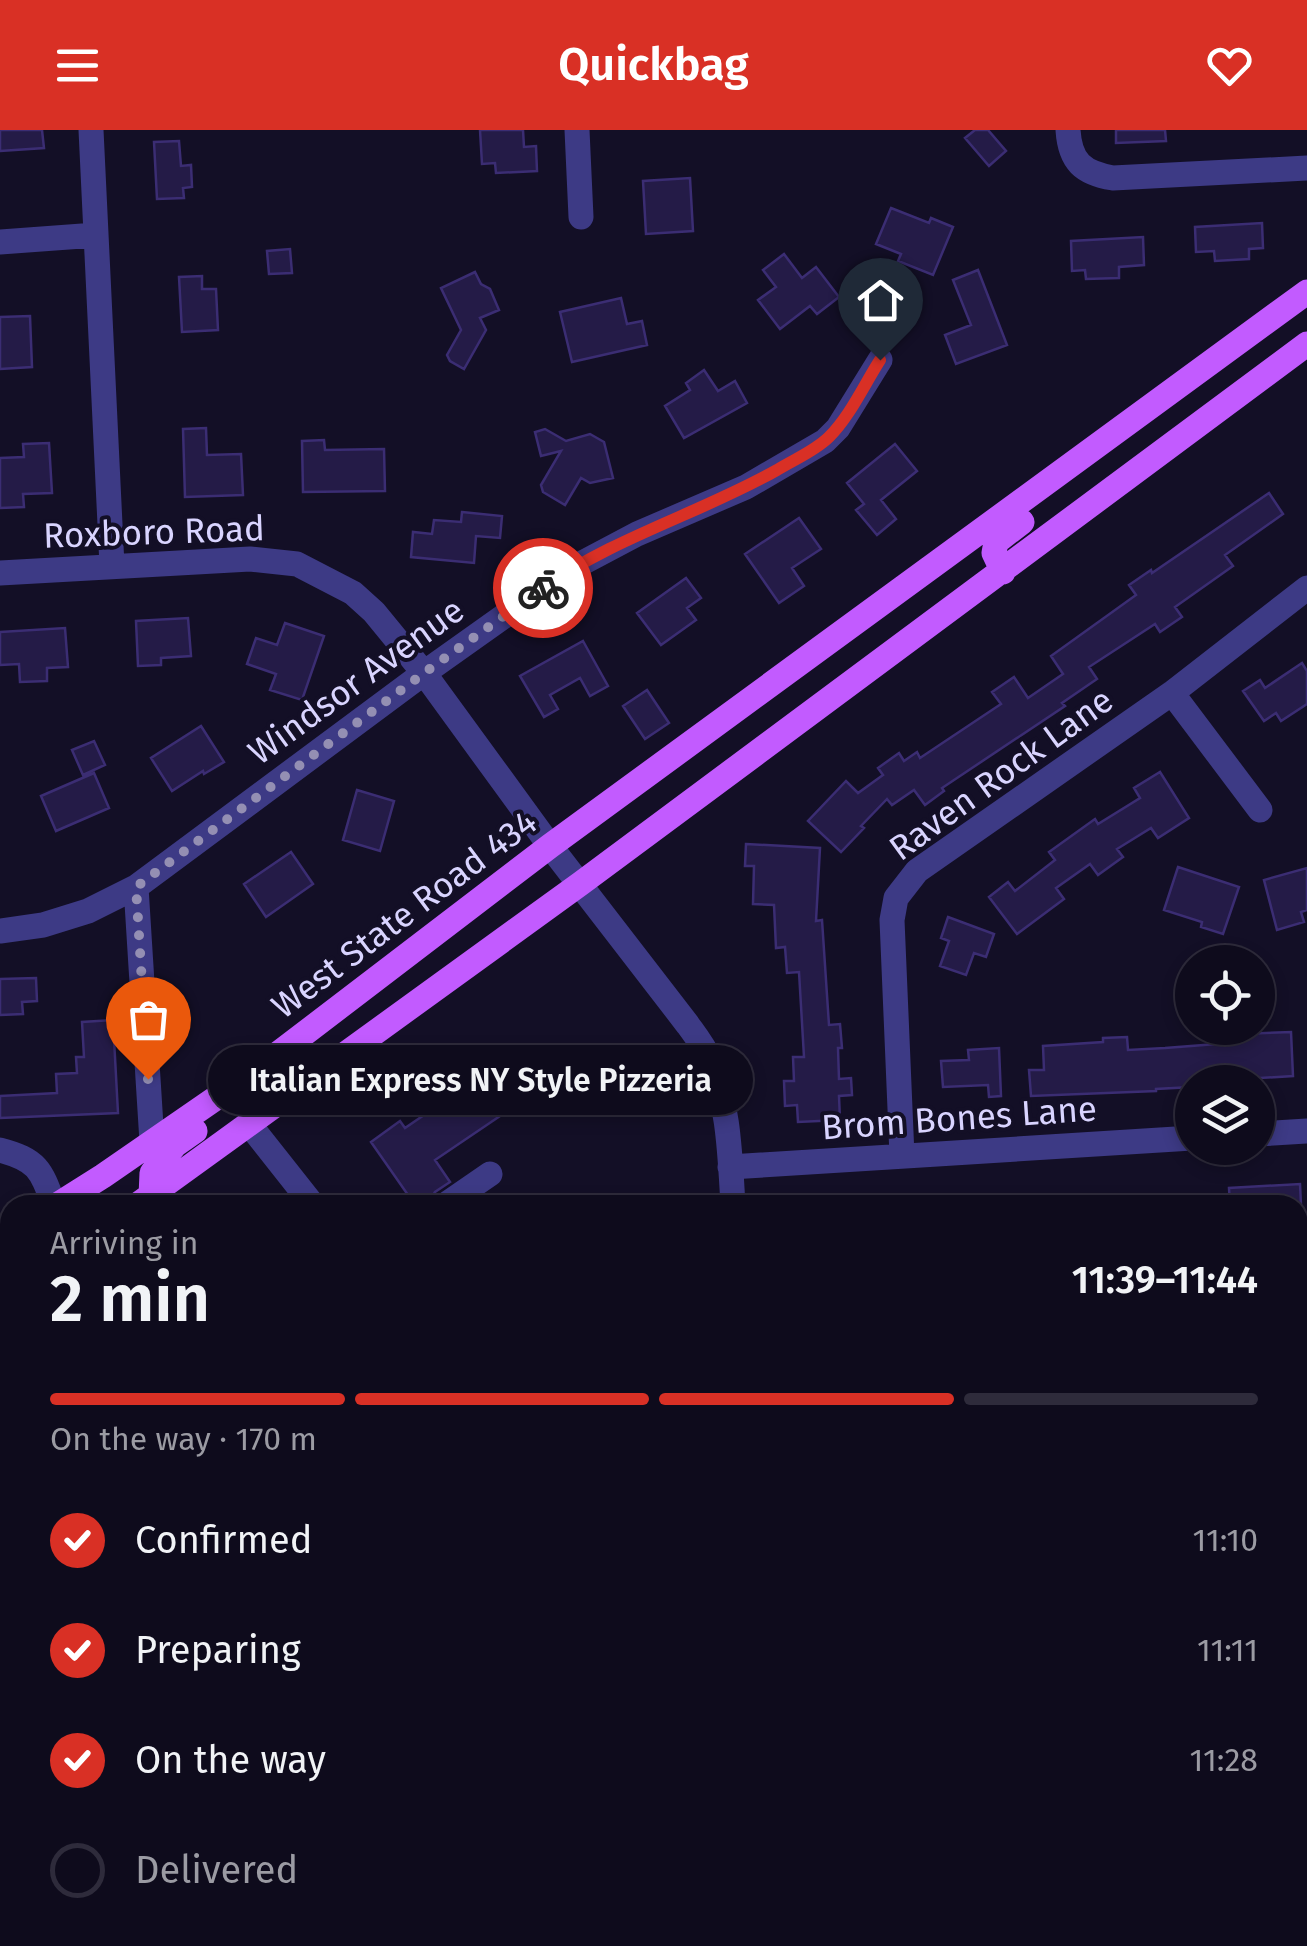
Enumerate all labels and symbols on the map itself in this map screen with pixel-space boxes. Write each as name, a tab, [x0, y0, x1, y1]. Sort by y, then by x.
pin	[838, 258, 923, 361]
street label: Roxboro Road	[42, 507, 266, 557]
courier	[493, 538, 593, 638]
street label: Windsor Avenue	[240, 589, 472, 773]
street label: Raven Rock Lane	[881, 679, 1121, 869]
street label: West State Road 434	[263, 801, 545, 1027]
pin	[106, 977, 191, 1080]
callout: Italian Express NY Style Pizzeria	[208, 1044, 753, 1114]
street label: Brom Bones Lane	[820, 1087, 1098, 1149]

